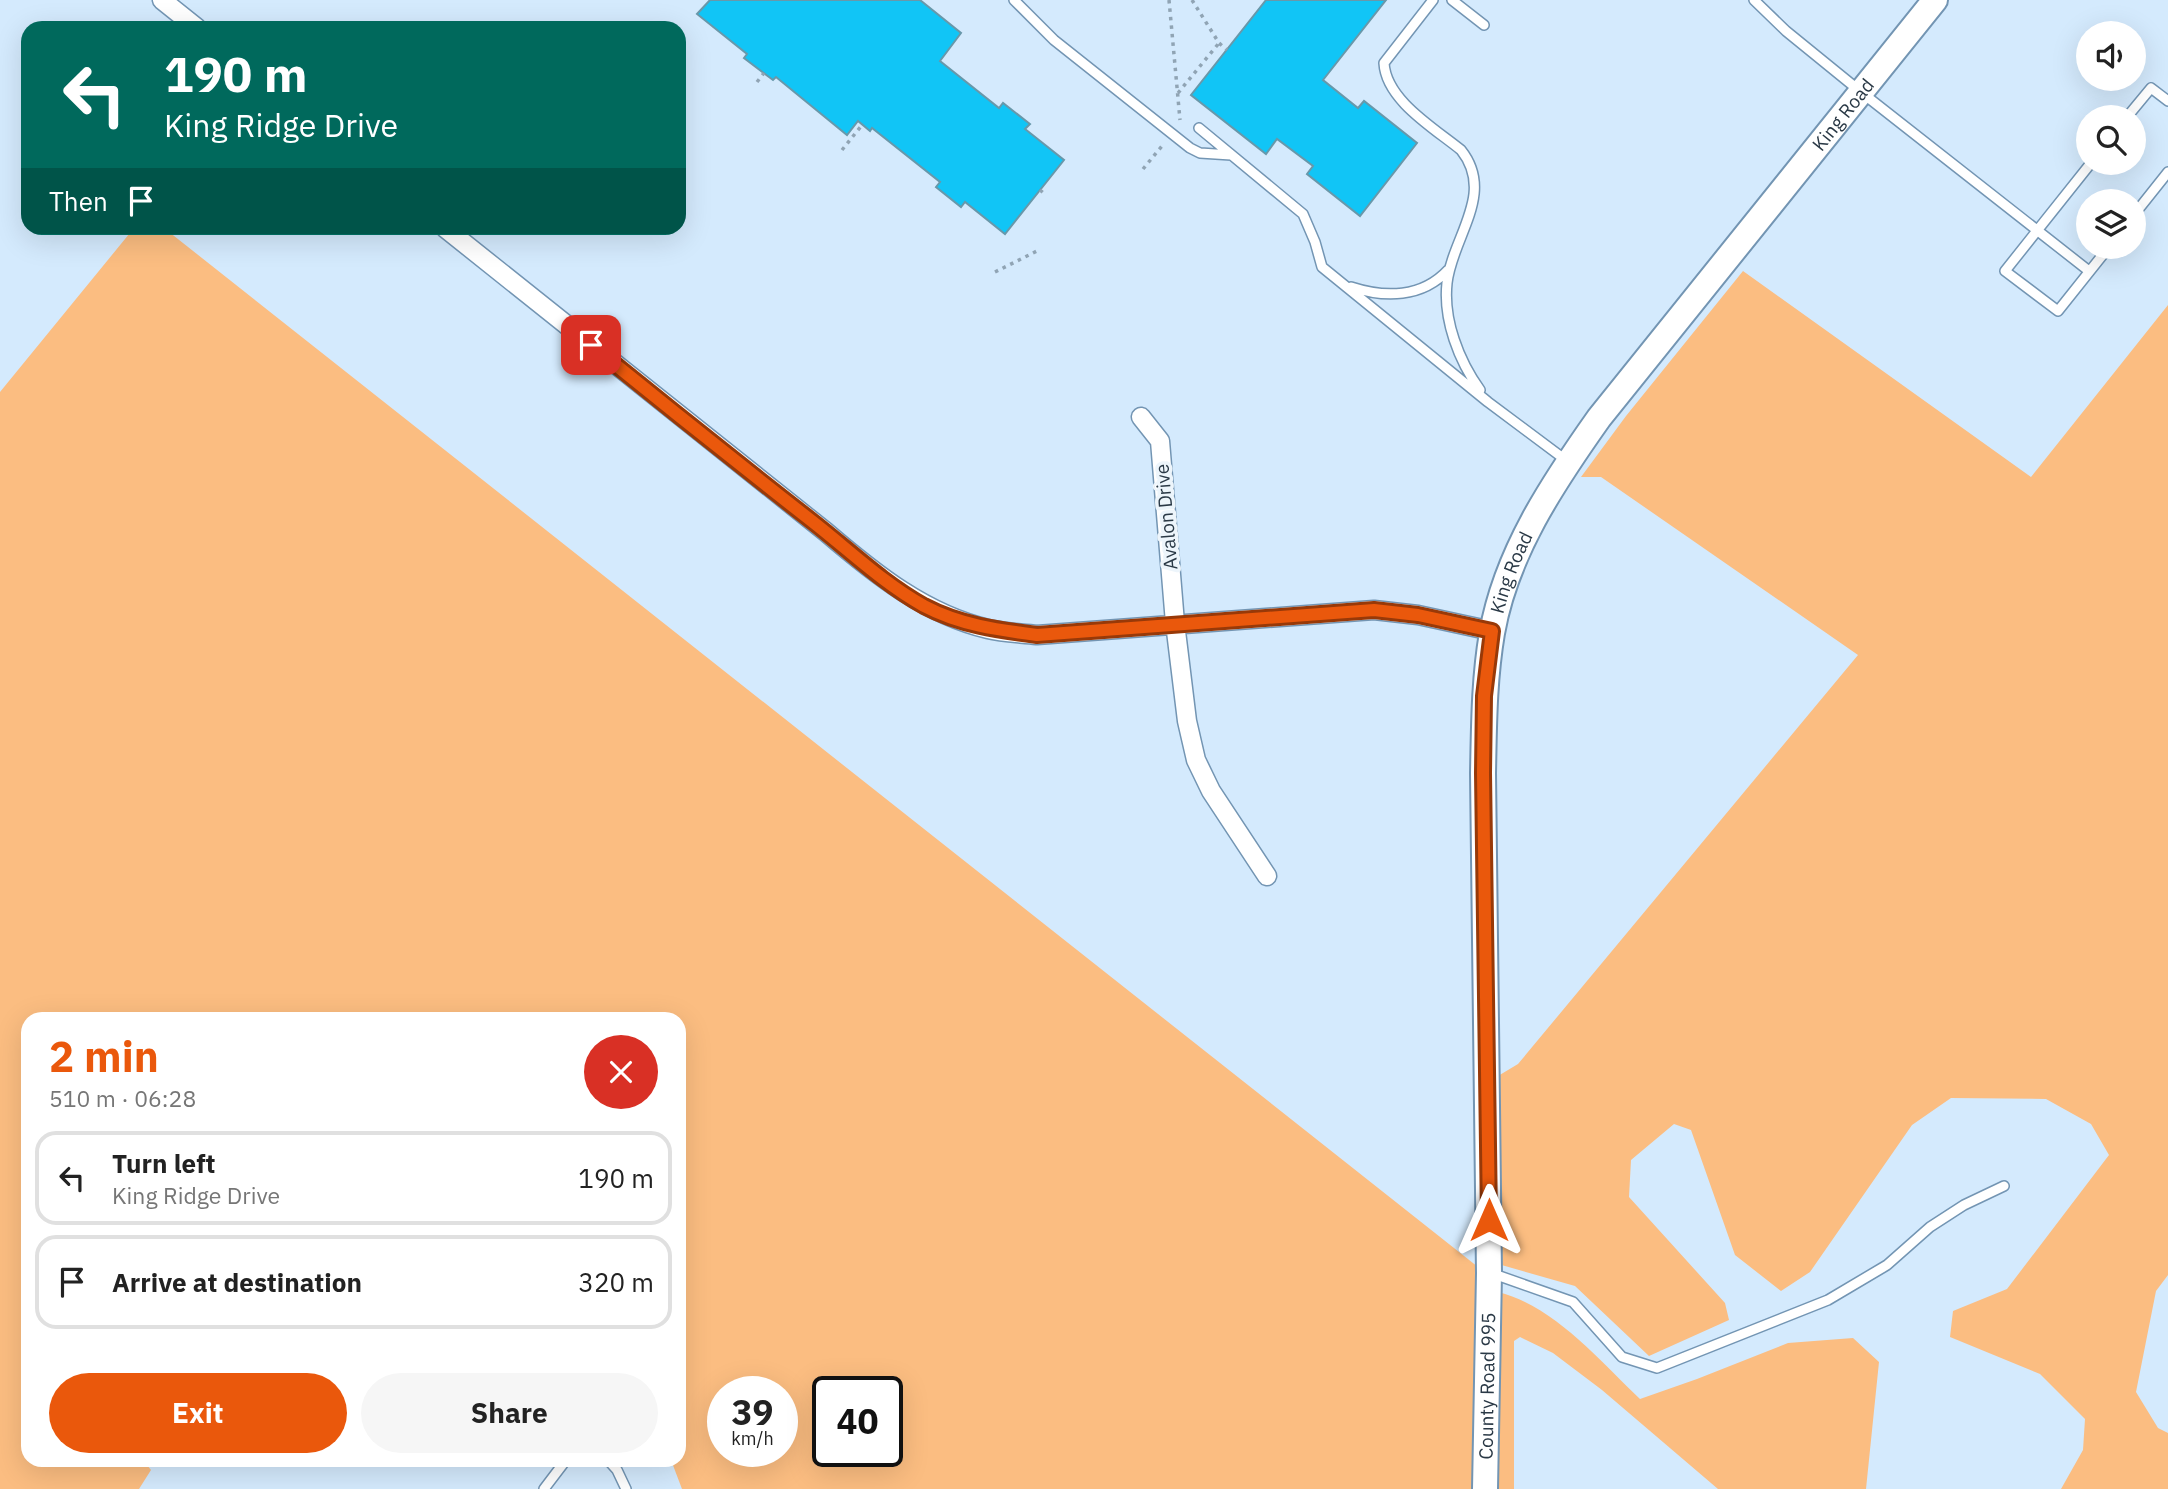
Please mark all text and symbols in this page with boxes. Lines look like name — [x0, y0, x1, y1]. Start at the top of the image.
map controls — [2076, 21, 2146, 259]
button: sound — [2076, 21, 2146, 91]
text: 190 m — [164, 42, 308, 105]
icon: left — [49, 49, 140, 140]
street label: King Road — [1807, 74, 1879, 156]
text: King Ridge Drive — [164, 104, 398, 146]
button: search — [2076, 105, 2146, 175]
icon: arrive — [122, 182, 160, 220]
text: Then — [49, 184, 108, 218]
button: layers — [2076, 189, 2146, 259]
pin — [561, 315, 621, 375]
icon: arrive — [572, 326, 610, 364]
street label: Avalon Drive — [1149, 463, 1183, 571]
street label: King Road — [1485, 527, 1537, 616]
text: 2 min — [49, 1029, 159, 1084]
button: close — [584, 1035, 658, 1109]
text: 510 m · 06:28 — [49, 1083, 196, 1113]
text: Turn left — [112, 1146, 215, 1180]
icon: left — [53, 1159, 91, 1197]
text: 190 m — [578, 1161, 654, 1195]
text: King Ridge Drive — [112, 1180, 280, 1210]
position arrow — [1452, 1183, 1526, 1257]
icon: arrive — [53, 1263, 91, 1301]
text: Arrive at destination — [112, 1265, 362, 1299]
text: 320 m — [578, 1265, 654, 1299]
street label: County Road 995 — [1474, 1312, 1500, 1460]
button: Exit — [49, 1373, 347, 1453]
button: Share — [361, 1373, 658, 1453]
speed limit sign: 40 — [812, 1376, 903, 1467]
text: 39 — [731, 1389, 774, 1435]
text: km/h — [731, 1427, 774, 1450]

